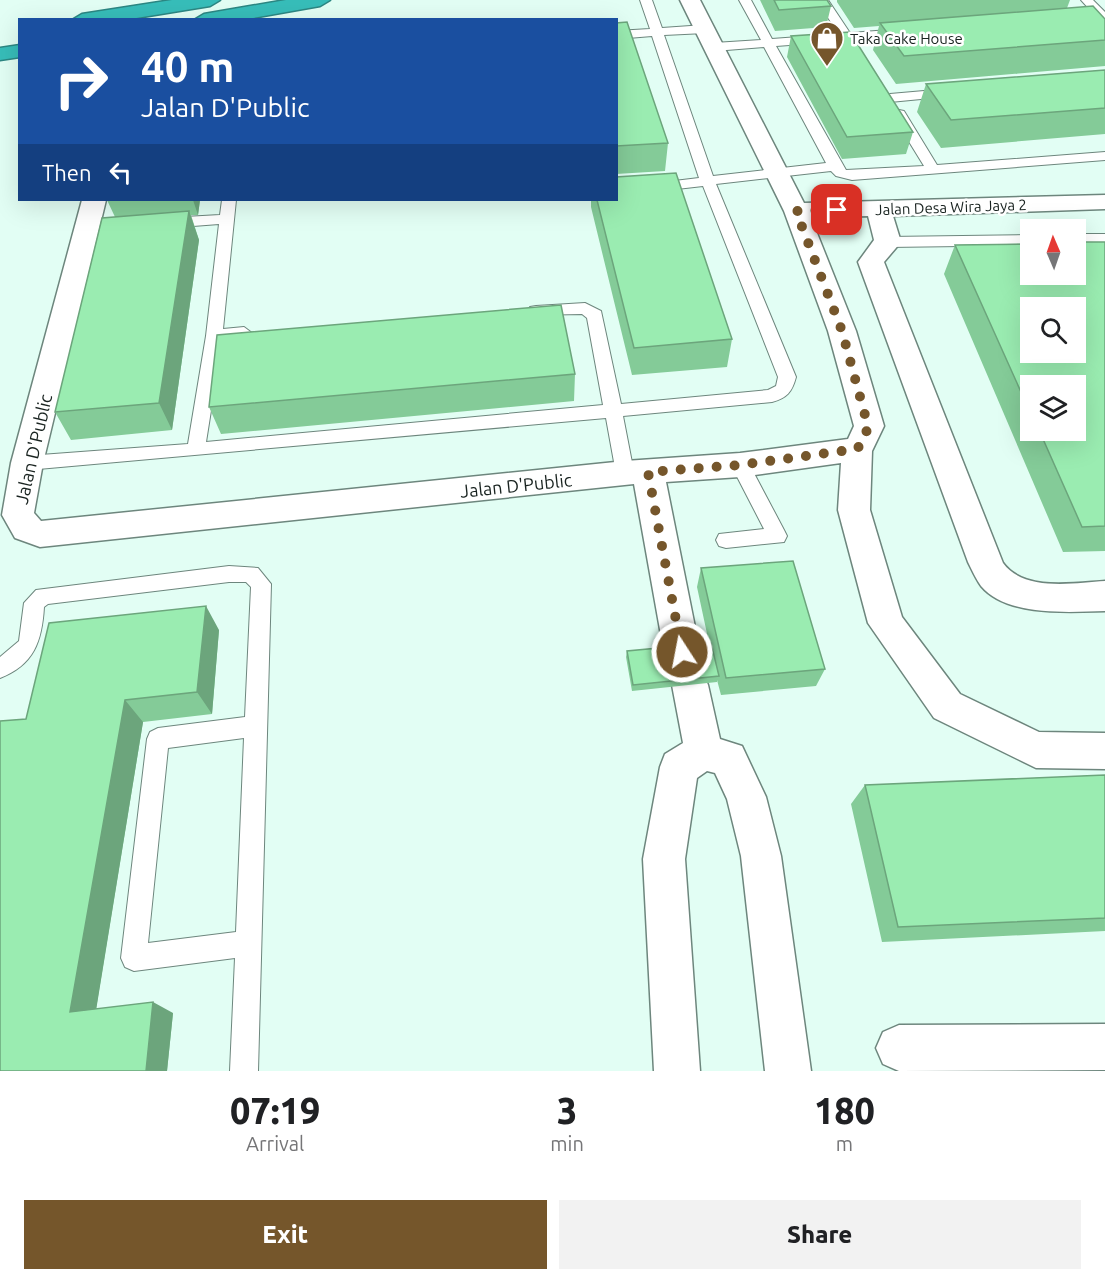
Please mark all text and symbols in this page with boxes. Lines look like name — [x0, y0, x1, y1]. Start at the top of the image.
shop icon: Taka Cake House — [809, 20, 845, 67]
place label: Taka Cake House — [850, 30, 963, 47]
icon: right — [42, 42, 120, 120]
text: 40 m — [141, 43, 235, 90]
text: Jalan D'Public — [141, 92, 310, 122]
icon: left — [104, 156, 137, 189]
text: Then — [42, 160, 92, 185]
pin — [811, 184, 862, 235]
icon: arrive — [820, 193, 853, 226]
street label: Jalan Desa Wira Jaya 2 — [875, 196, 1027, 218]
north arrow — [1020, 219, 1086, 285]
map controls — [1020, 219, 1086, 441]
button: search — [1020, 297, 1086, 363]
button: layers — [1020, 375, 1086, 441]
street label: Jalan D'Public — [11, 392, 55, 506]
street label: Jalan D'Public — [459, 469, 573, 501]
position arrow — [650, 620, 714, 684]
text: 07:19 — [230, 1090, 320, 1131]
text: 3 — [557, 1090, 577, 1131]
text: 180 — [814, 1090, 875, 1131]
text: Arrival — [246, 1132, 304, 1155]
text: min — [550, 1132, 584, 1155]
text: m — [836, 1132, 853, 1155]
button: Exit — [24, 1200, 547, 1269]
button: Share — [559, 1200, 1081, 1269]

